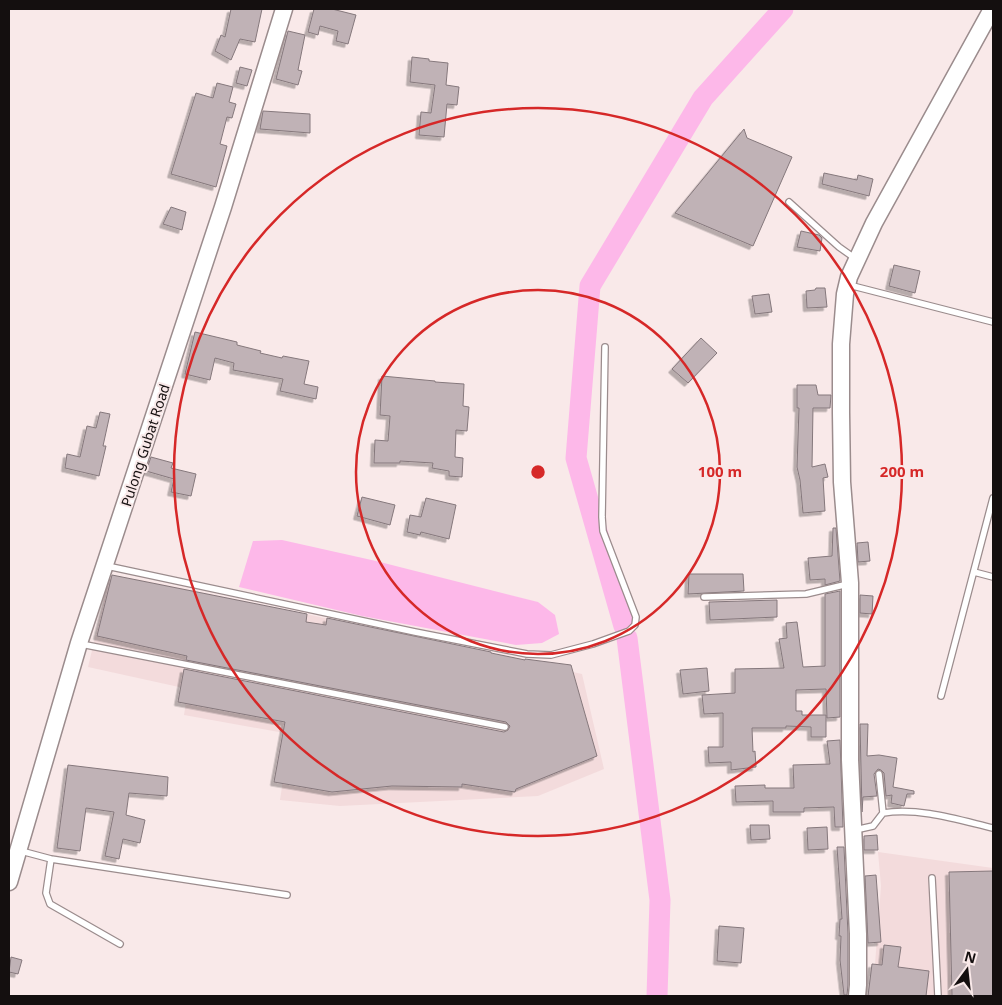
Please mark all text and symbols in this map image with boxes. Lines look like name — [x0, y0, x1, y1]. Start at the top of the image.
street label: Pulong Gubat Road — [116, 381, 174, 509]
text: 100 m — [698, 461, 742, 481]
text: 200 m — [880, 461, 924, 481]
centre of rings — [529, 463, 547, 481]
north arrow — [942, 945, 992, 995]
text: N — [963, 946, 978, 968]

